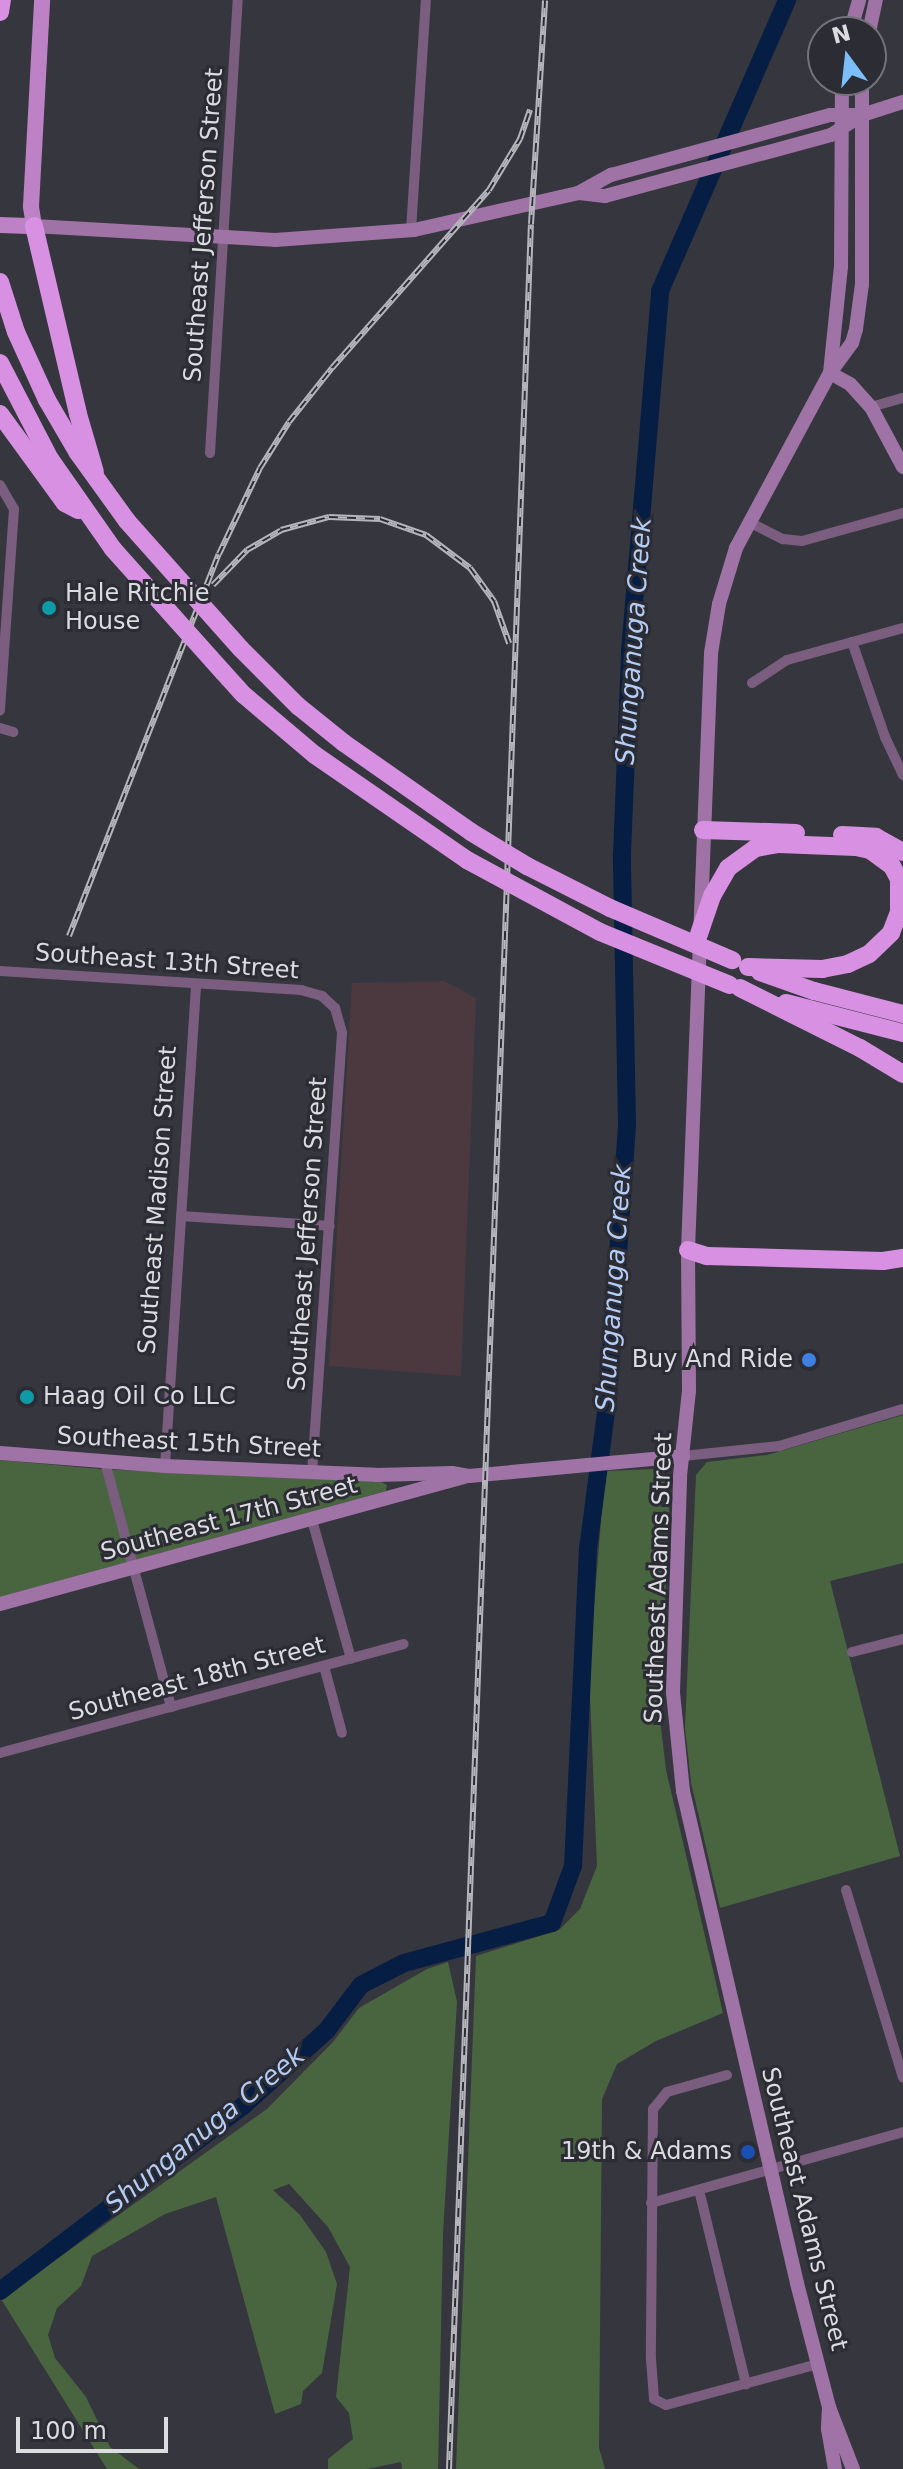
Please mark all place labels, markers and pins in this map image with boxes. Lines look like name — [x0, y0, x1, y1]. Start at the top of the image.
place label: Hale Ritchie House — [65, 580, 209, 636]
marker: Hale Ritchie House — [40, 599, 58, 617]
place label: Buy And Ride — [632, 1346, 793, 1374]
marker: Buy And Ride — [800, 1351, 818, 1369]
place label: Haag Oil Co LLC — [43, 1383, 236, 1411]
marker: Haag Oil Co LLC — [18, 1388, 36, 1406]
place label: 19th & Adams — [561, 2138, 732, 2166]
marker: 19th & Adams — [739, 2143, 757, 2161]

